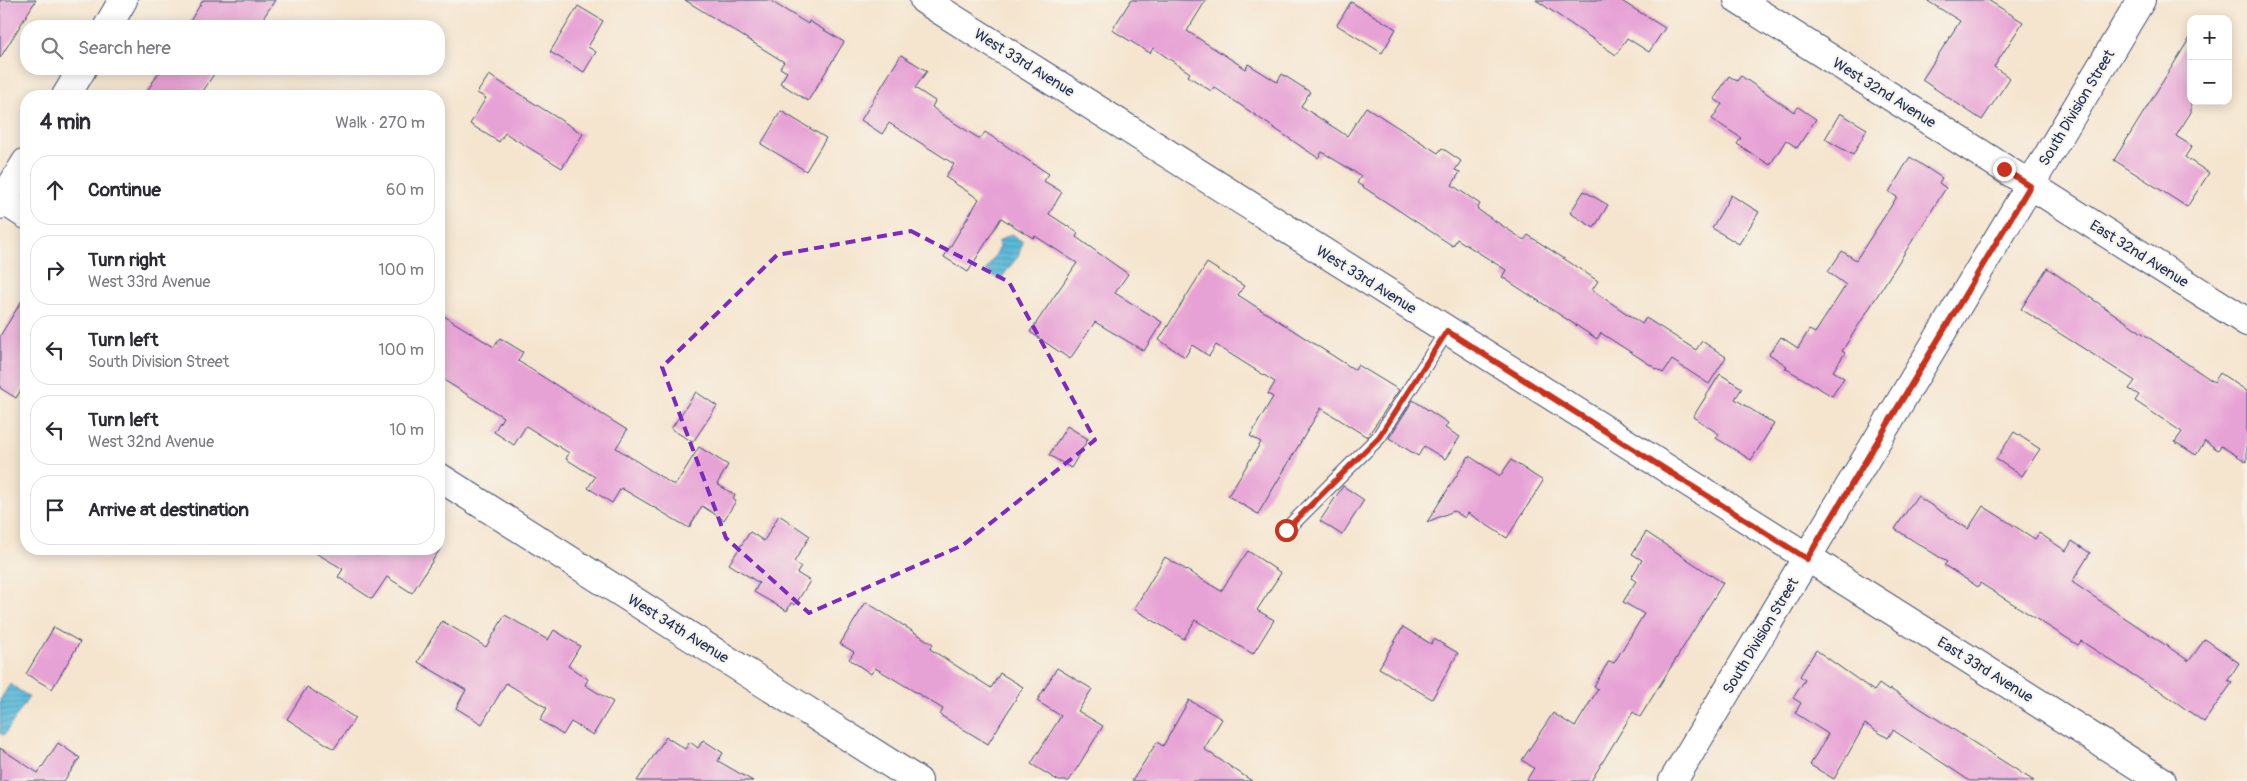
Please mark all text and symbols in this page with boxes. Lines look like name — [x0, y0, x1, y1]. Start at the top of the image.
map controls — [2187, 15, 2232, 105]
button: + — [2187, 15, 2232, 60]
search box — [20, 20, 445, 75]
street label: West 33rd Avenue — [970, 25, 1078, 102]
icon: search — [38, 34, 66, 62]
text: Search here — [78, 36, 171, 60]
street label: South Division Street — [2035, 46, 2120, 170]
street label: West 32nd Avenue — [1829, 54, 1940, 133]
button: − — [2187, 60, 2232, 105]
text: 4 min — [40, 109, 91, 136]
text: Walk · 270 m — [335, 113, 425, 133]
route end — [1993, 158, 2016, 181]
icon: ahead — [41, 176, 69, 204]
text: Continue — [88, 178, 161, 202]
text: 60 m — [386, 180, 424, 200]
street label: East 32nd Avenue — [2086, 216, 2192, 292]
street label: West 33rd Avenue — [1312, 242, 1420, 319]
text: Turn right — [88, 248, 166, 272]
icon: right — [41, 256, 69, 284]
text: 100 m — [378, 260, 424, 280]
text: West 33rd Avenue — [88, 272, 210, 292]
text: Turn left — [88, 328, 158, 352]
icon: left — [41, 336, 69, 364]
text: 100 m — [378, 340, 424, 360]
text: South Division Street — [88, 352, 229, 372]
text: Turn left — [88, 408, 158, 432]
icon: left — [41, 416, 69, 444]
text: 10 m — [389, 420, 424, 440]
text: West 32nd Avenue — [88, 432, 214, 452]
icon: arrive — [41, 496, 69, 524]
text: Arrive at destination — [88, 498, 249, 522]
route start — [1275, 519, 1298, 542]
street label: South Division Street — [1719, 574, 1804, 698]
street label: West 34th Avenue — [624, 590, 733, 668]
street label: East 33rd Avenue — [1934, 633, 2037, 707]

